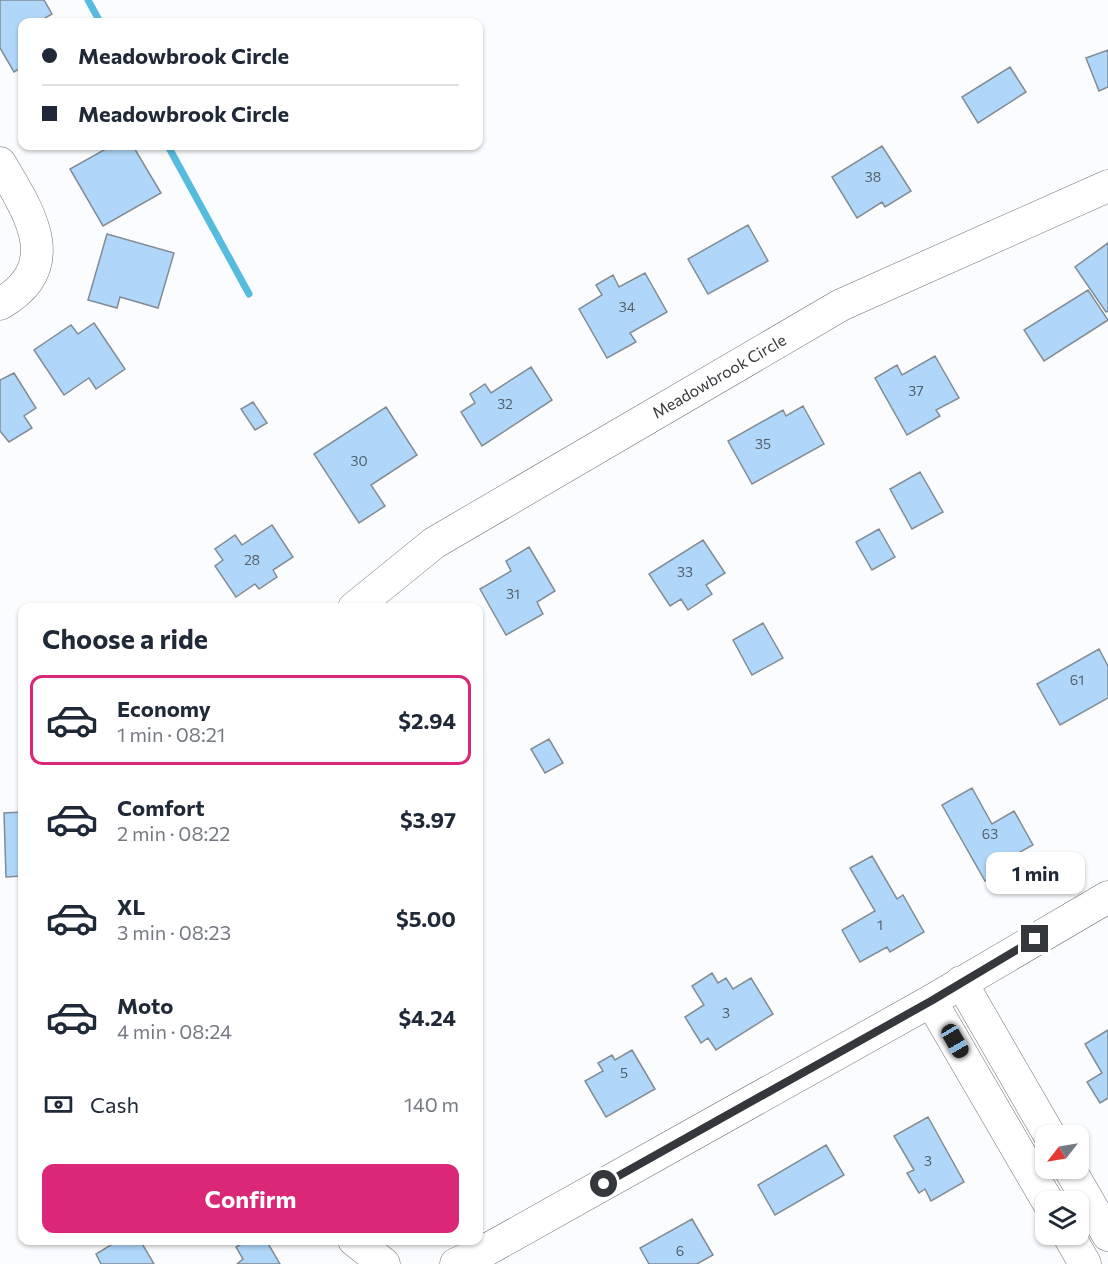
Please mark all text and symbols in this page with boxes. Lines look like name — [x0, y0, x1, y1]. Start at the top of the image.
text: Meadowbrook Circle — [78, 42, 289, 69]
text: Meadowbrook Circle — [78, 100, 289, 127]
house number: 38 — [865, 168, 881, 185]
house number: 34 — [619, 298, 636, 315]
street label: Meadowbrook Circle — [648, 329, 789, 422]
house number: 37 — [908, 382, 924, 399]
house number: 32 — [497, 395, 513, 412]
house number: 35 — [755, 435, 771, 452]
house number: 30 — [350, 452, 368, 469]
house number: 28 — [244, 551, 260, 568]
house number: 33 — [677, 563, 693, 580]
house number: 31 — [506, 585, 520, 602]
text: Choose a ride — [42, 622, 208, 655]
house number: 61 — [1070, 671, 1084, 688]
icon: car — [45, 693, 99, 747]
text: Economy — [117, 695, 211, 722]
text: $2.94 — [398, 707, 456, 734]
text: 1 min · 08:21 — [117, 722, 225, 746]
icon: car — [45, 792, 99, 846]
text: Comfort — [117, 794, 205, 821]
text: $3.97 — [400, 806, 456, 833]
text: 2 min · 08:22 — [117, 821, 230, 845]
house number: 63 — [982, 825, 998, 842]
callout: 1 min — [986, 852, 1084, 894]
text: 1 min — [1012, 861, 1059, 885]
icon: car — [45, 891, 99, 945]
text: XL — [117, 893, 145, 920]
text: $5.00 — [396, 905, 456, 932]
house number: 1 — [877, 916, 883, 933]
text: 3 min · 08:23 — [117, 920, 231, 944]
route end — [1021, 925, 1048, 952]
icon: car — [45, 990, 99, 1044]
text: Moto — [117, 992, 173, 1019]
text: $4.24 — [398, 1004, 456, 1031]
house number: 3 — [722, 1004, 730, 1021]
text: 4 min · 08:24 — [117, 1019, 232, 1043]
car — [938, 1021, 972, 1061]
house number: 5 — [620, 1064, 628, 1081]
icon: cash — [42, 1088, 75, 1121]
text: Cash — [90, 1091, 139, 1118]
text: 140 m — [404, 1092, 459, 1116]
north arrow — [1035, 1125, 1089, 1179]
map controls — [1035, 1125, 1089, 1245]
house number: 3 — [924, 1152, 932, 1169]
button: Confirm — [42, 1164, 459, 1233]
route start — [590, 1170, 617, 1197]
button: layers — [1035, 1191, 1089, 1245]
house number: 6 — [676, 1242, 684, 1259]

